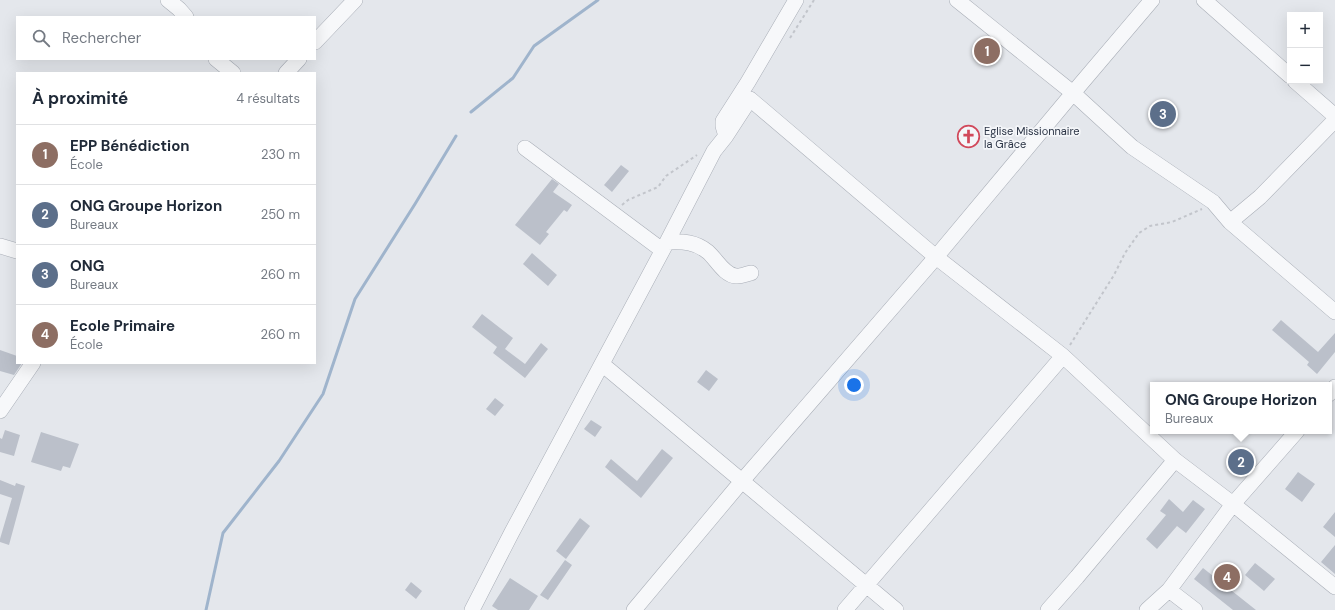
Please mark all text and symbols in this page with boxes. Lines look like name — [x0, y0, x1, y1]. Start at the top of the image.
map controls — [1287, 12, 1323, 84]
button: + — [1287, 12, 1323, 48]
search box — [16, 16, 316, 60]
icon: search — [30, 27, 52, 49]
text: Rechercher — [62, 28, 141, 48]
pin: 1 — [974, 36, 1000, 66]
button: − — [1287, 48, 1323, 84]
text: À proximité — [32, 87, 128, 109]
text: 4 résultats — [236, 90, 300, 107]
pin: 3 — [1150, 99, 1176, 129]
church icon: Eglise Missionnaire la Grâce — [956, 124, 982, 150]
place label: Eglise Missionnaire la Grâce — [984, 124, 1080, 151]
text: EPP Bénédiction — [70, 136, 190, 156]
text: 1 — [43, 146, 47, 163]
text: 230 m — [261, 146, 300, 163]
text: École — [70, 156, 103, 173]
text: ONG Groupe Horizon — [70, 196, 222, 216]
text: 2 — [41, 206, 49, 223]
text: 250 m — [261, 206, 300, 223]
text: Bureaux — [70, 216, 118, 233]
text: ONG — [70, 256, 104, 276]
text: 3 — [41, 266, 49, 283]
text: 260 m — [260, 266, 300, 283]
text: Bureaux — [70, 276, 118, 293]
text: Ecole Primaire — [70, 316, 175, 336]
text: 4 — [41, 326, 49, 343]
text: 260 m — [260, 326, 300, 343]
text: École — [70, 336, 103, 353]
your location — [844, 375, 864, 395]
popup — [1150, 382, 1332, 434]
text: ONG Groupe Horizon — [1165, 390, 1317, 410]
text: Bureaux — [1165, 410, 1213, 427]
pin: 2 — [1228, 447, 1254, 477]
pin: 4 — [1214, 562, 1240, 592]

